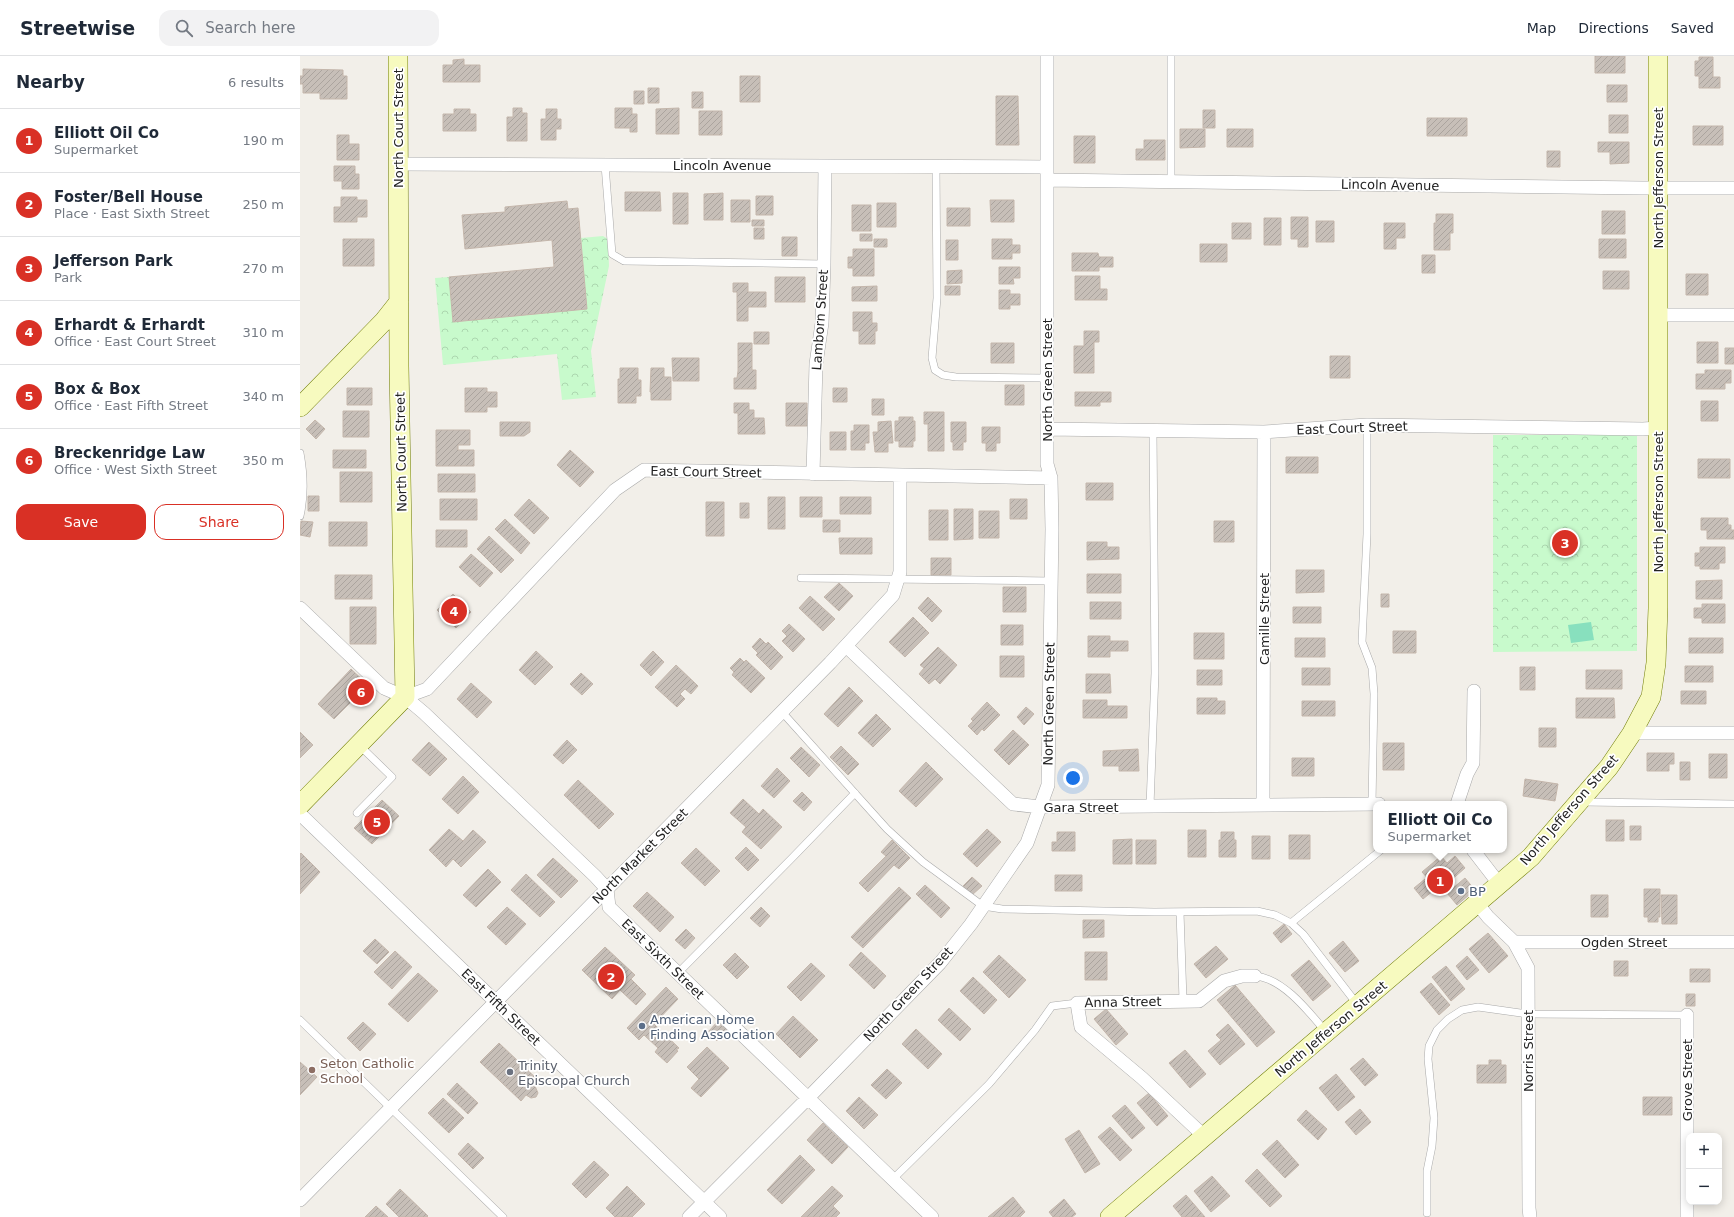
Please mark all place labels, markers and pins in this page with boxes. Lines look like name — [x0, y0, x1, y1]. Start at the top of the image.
pin: 3 — [1552, 528, 1578, 558]
pin: 4 — [441, 596, 467, 626]
pin: 6 — [348, 677, 374, 707]
pin: 5 — [364, 807, 390, 837]
pin: 1 — [1427, 866, 1453, 896]
place label: BP — [1469, 884, 1486, 899]
marker: BP — [1456, 886, 1466, 896]
pin: 2 — [598, 962, 624, 992]
place label: American Home Finding Association — [650, 1012, 775, 1042]
marker: American Home Finding Association — [637, 1021, 647, 1031]
place label: Seton Catholic School — [320, 1056, 414, 1086]
place label: Trinity Episcopal Church — [517, 1058, 630, 1088]
marker: Seton Catholic School — [307, 1065, 317, 1075]
marker: Trinity Episcopal Church — [505, 1067, 515, 1077]

